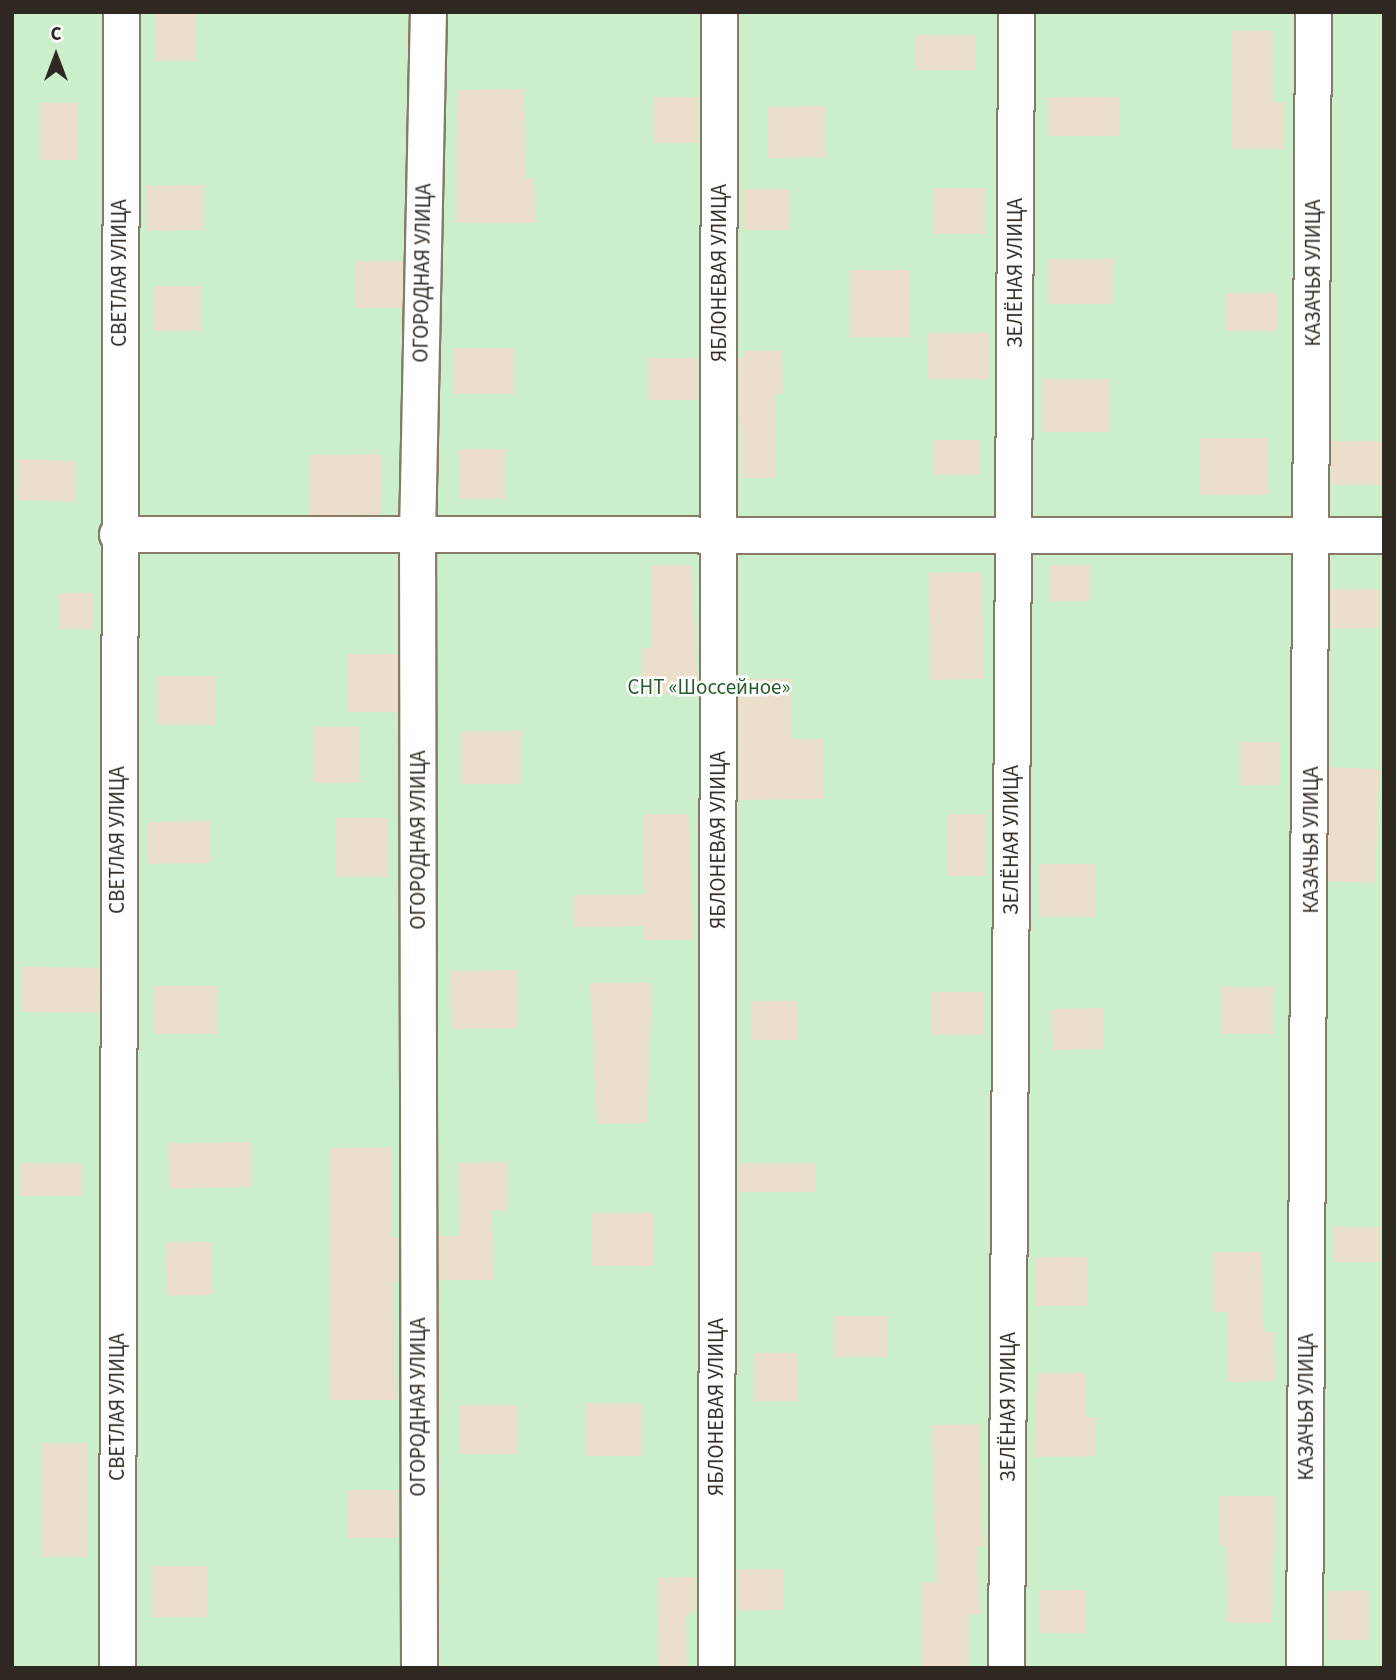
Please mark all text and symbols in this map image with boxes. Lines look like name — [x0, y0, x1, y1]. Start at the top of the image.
north arrow — [21, 21, 91, 91]
text: С — [50, 21, 62, 48]
street label: ОГОРОДНАЯ УЛИЦА — [408, 183, 436, 363]
street label: ЯБЛОНЕВАЯ УЛИЦА — [706, 184, 732, 362]
street label: ЗЕЛЁНАЯ УЛИЦА — [1002, 198, 1028, 348]
street label: СВЕТЛАЯ УЛИЦА — [106, 199, 132, 347]
street label: КАЗАЧЬЯ УЛИЦА — [1300, 199, 1326, 347]
park label: СНТ «Шоссейное» — [627, 674, 791, 700]
street label: ОГОРОДНАЯ УЛИЦА — [405, 750, 431, 930]
street label: ЯБЛОНЕВАЯ УЛИЦА — [705, 751, 731, 929]
street label: ЗЕЛЁНАЯ УЛИЦА — [998, 765, 1024, 915]
street label: СВЕТЛАЯ УЛИЦА — [104, 766, 130, 914]
street label: КАЗАЧЬЯ УЛИЦА — [1298, 766, 1324, 914]
street label: ОГОРОДНАЯ УЛИЦА — [405, 1317, 431, 1497]
street label: ЯБЛОНЕВАЯ УЛИЦА — [703, 1318, 729, 1496]
street label: ЗЕЛЁНАЯ УЛИЦА — [995, 1332, 1021, 1482]
street label: СВЕТЛАЯ УЛИЦА — [104, 1333, 130, 1481]
street label: КАЗАЧЬЯ УЛИЦА — [1293, 1333, 1319, 1481]

